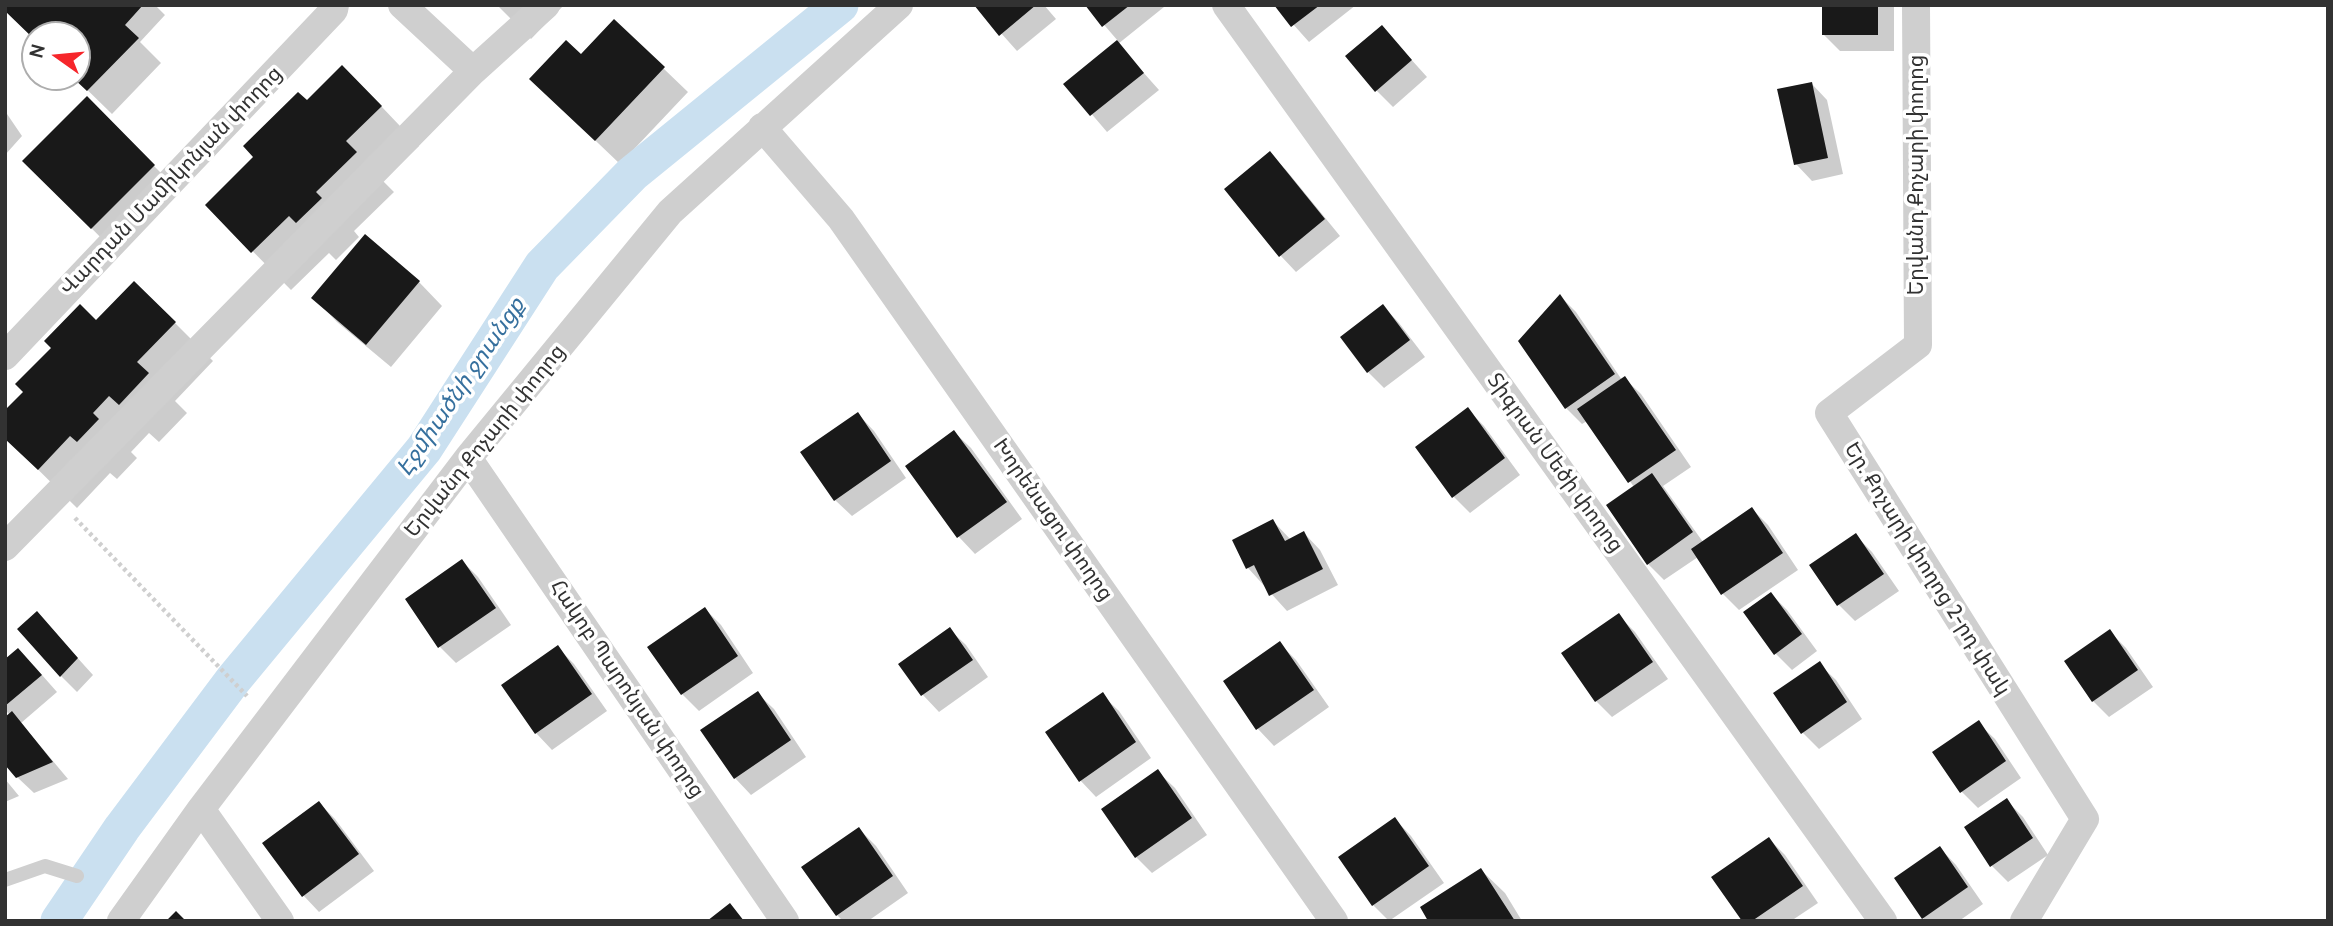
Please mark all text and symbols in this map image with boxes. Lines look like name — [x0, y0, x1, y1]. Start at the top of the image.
north arrow — [21, 21, 91, 91]
text: N — [24, 41, 50, 60]
street label: Երվանդ Քոչարի փողոց — [1904, 55, 1930, 295]
street label: Վարդան Մամիկոնյան փողոց — [55, 61, 287, 301]
water label: Էջմիածնի ջրանցք — [391, 293, 531, 481]
street label: Երվանդ Քոչարի փողոց — [399, 339, 571, 543]
street label: Տիգրան Մեծի փողոց — [1481, 368, 1629, 558]
street label: Խորենացու փողոց — [988, 434, 1118, 606]
street label: Եր. Քոչարի փողոց 2-րդ փակ — [1838, 438, 2016, 700]
street label: Հակոբ Պարոնյան փողոց — [545, 575, 709, 803]

